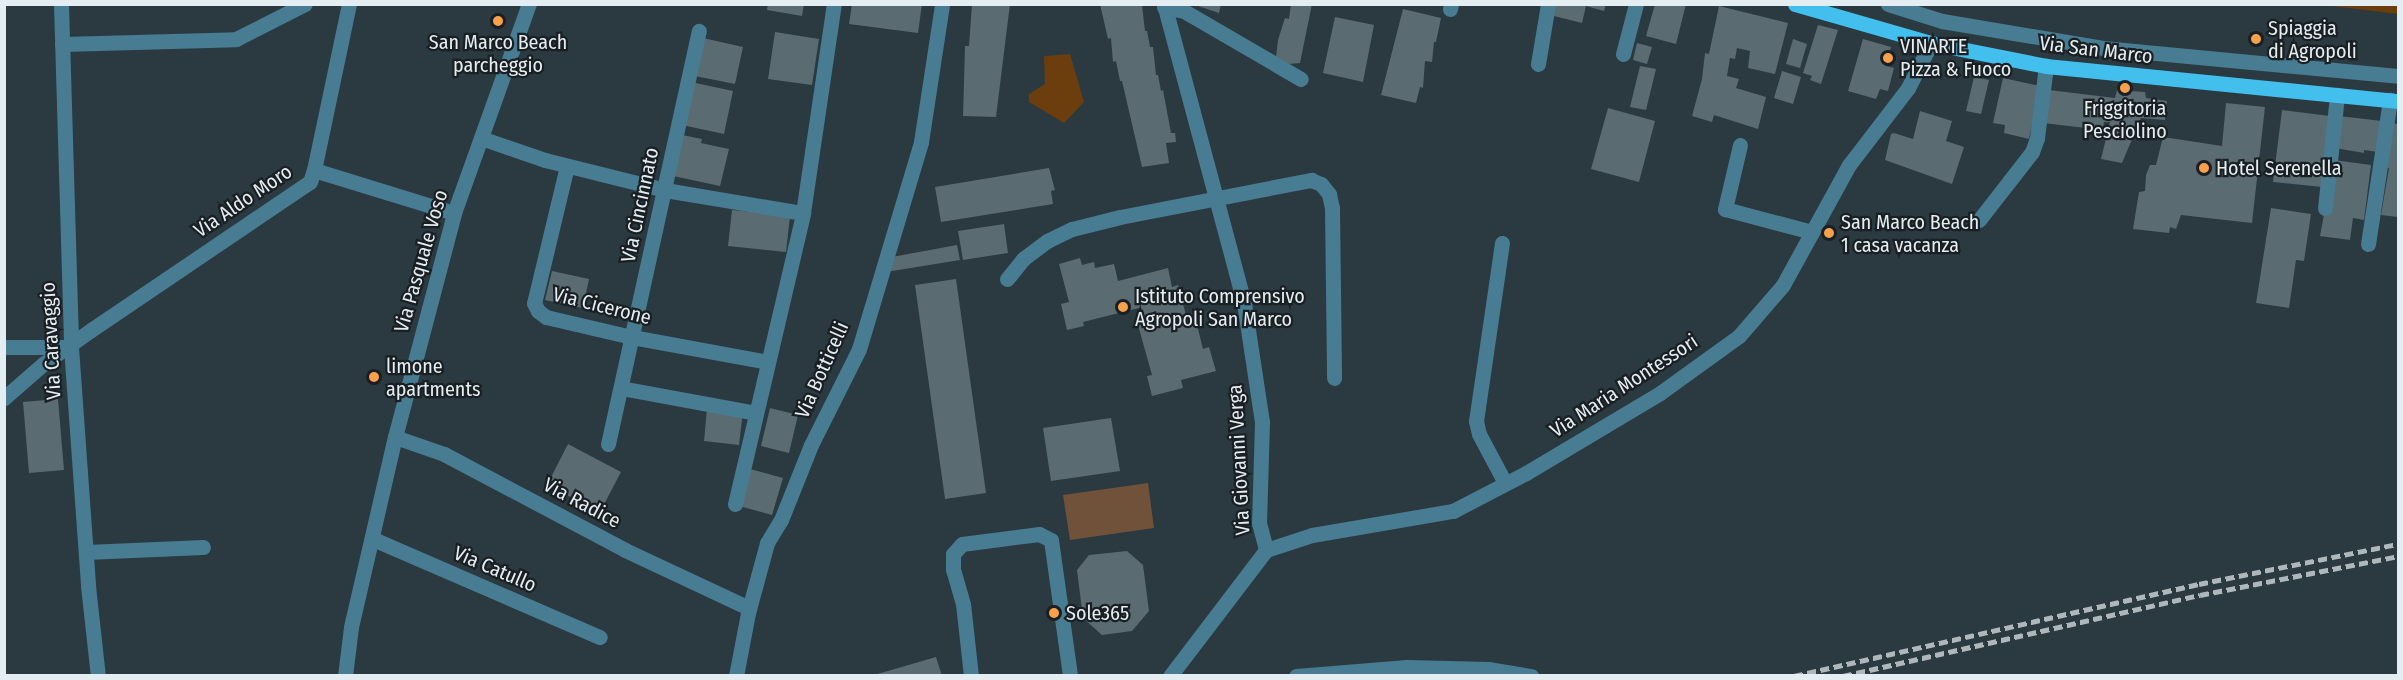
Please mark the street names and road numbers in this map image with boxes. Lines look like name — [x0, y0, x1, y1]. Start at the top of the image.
street label: Via San Marco — [2038, 31, 2154, 69]
street label: Via Cincinnato — [616, 145, 664, 265]
street label: Via Aldo Moro — [189, 159, 297, 243]
street label: Via Pasquale Voso — [389, 187, 453, 335]
street label: Via Caravaggio — [36, 281, 66, 401]
street label: Via Cicerone — [550, 282, 654, 330]
street label: Via Botticelli — [790, 318, 854, 422]
street label: Via Maria Montessori — [1546, 329, 1702, 443]
street label: Via Giovanni Verga — [1223, 384, 1255, 536]
street label: Via Radice — [539, 473, 625, 533]
street label: Via Catullo — [450, 541, 540, 597]

